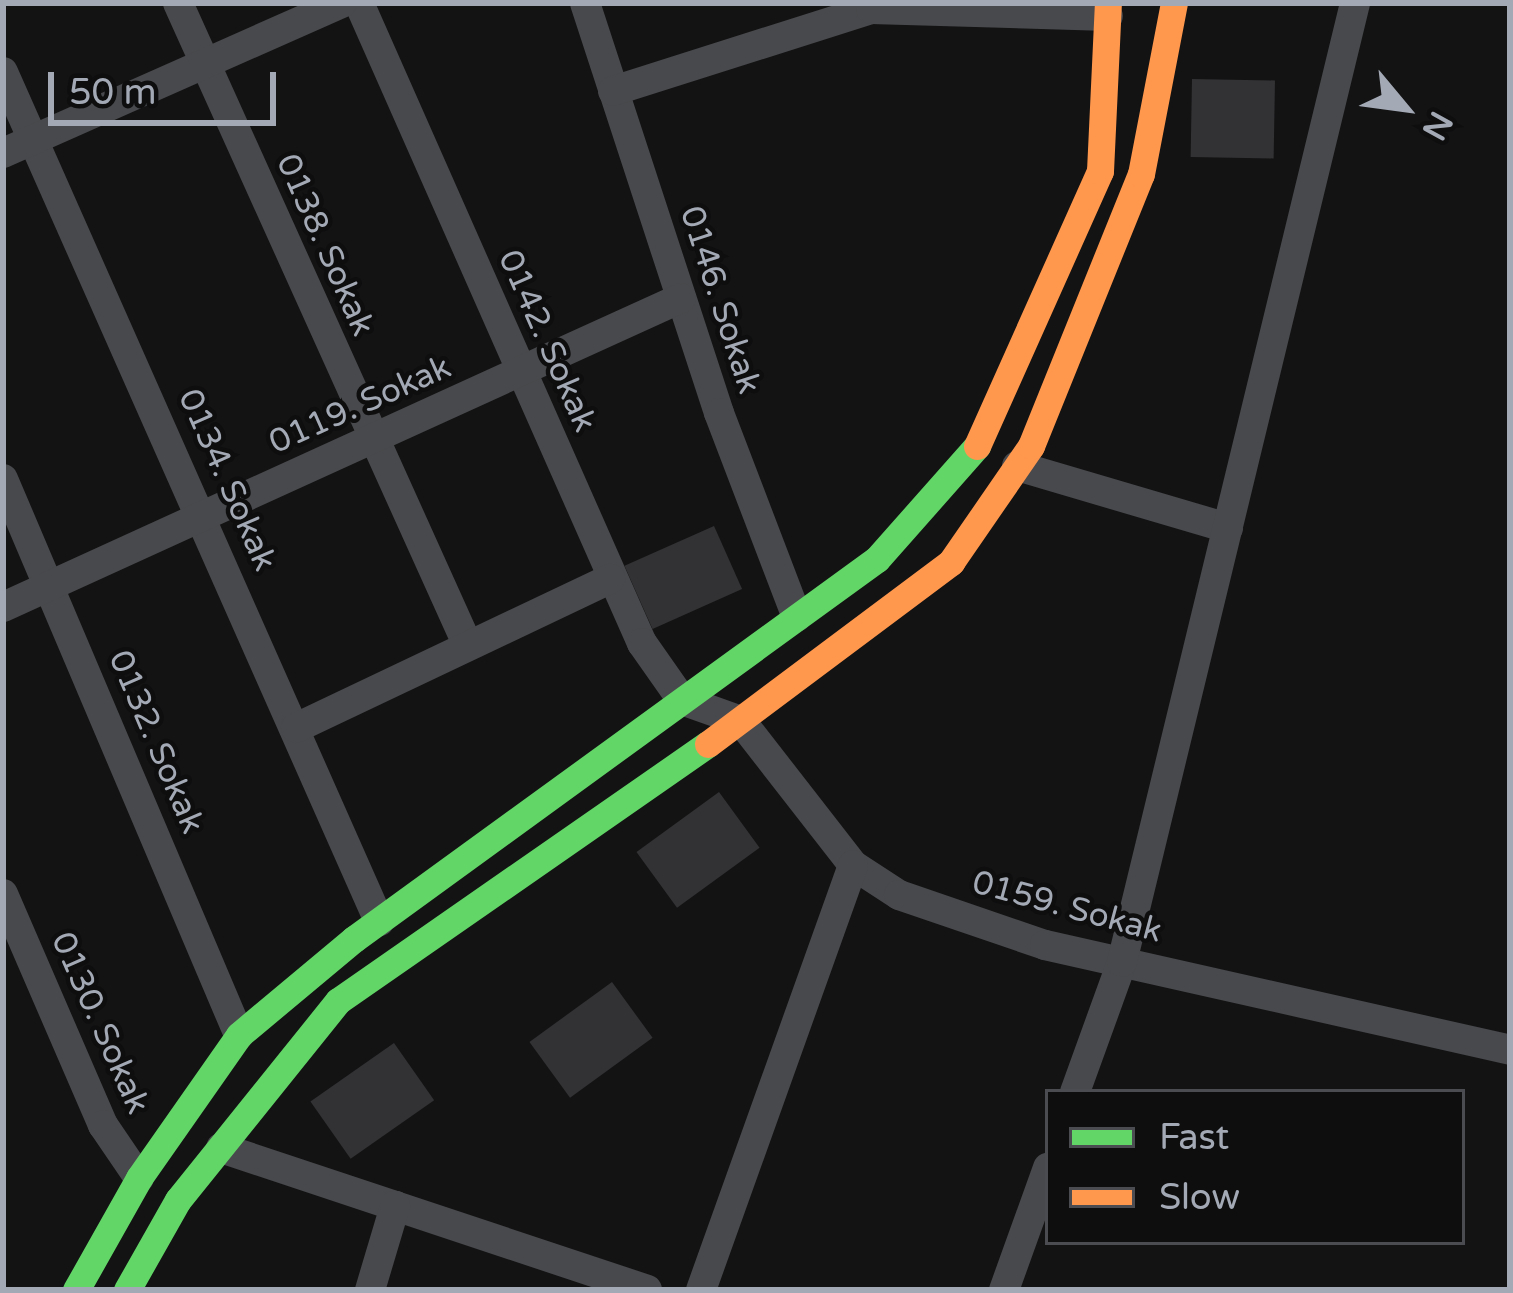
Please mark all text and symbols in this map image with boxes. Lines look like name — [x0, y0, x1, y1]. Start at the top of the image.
scale bar — [54, 48, 282, 122]
north arrow — [1345, 48, 1465, 168]
text: 50 m — [69, 71, 157, 114]
text: N — [1413, 105, 1460, 147]
street label: 0138. Sokak — [267, 148, 383, 342]
street label: 0146. Sokak — [671, 201, 769, 399]
street label: 0142. Sokak — [489, 244, 605, 438]
street label: 0119. Sokak — [263, 347, 457, 463]
street label: 0134. Sokak — [169, 383, 285, 577]
street label: 0132. Sokak — [100, 645, 212, 839]
street label: 0159. Sokak — [968, 863, 1166, 951]
street label: 0130. Sokak — [42, 926, 158, 1120]
legend — [1045, 1089, 1465, 1245]
text: Fast — [1159, 1116, 1229, 1159]
text: Slow — [1159, 1176, 1240, 1219]

